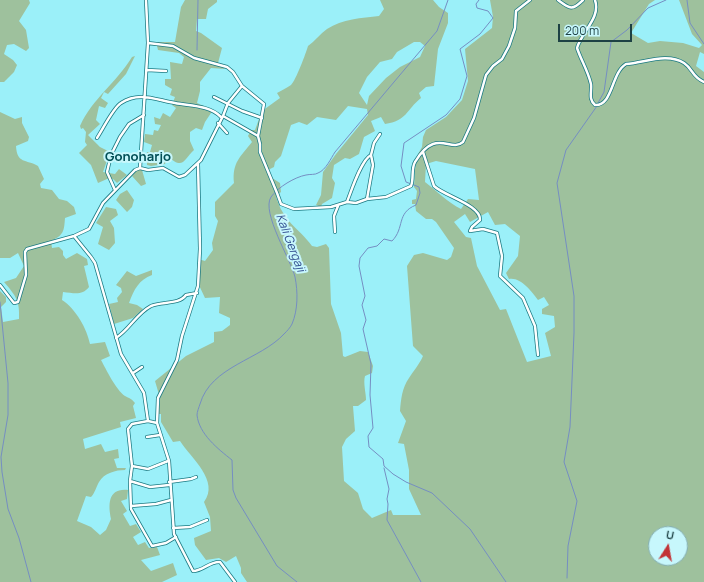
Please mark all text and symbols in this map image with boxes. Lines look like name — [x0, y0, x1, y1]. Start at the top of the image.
scale bar — [560, 16, 634, 42]
text: 200 m — [565, 22, 599, 39]
district label: Gonoharjo — [105, 149, 171, 165]
water label: Kali Gergaji — [272, 212, 308, 274]
north arrow — [648, 526, 688, 566]
text: U — [665, 527, 676, 543]

